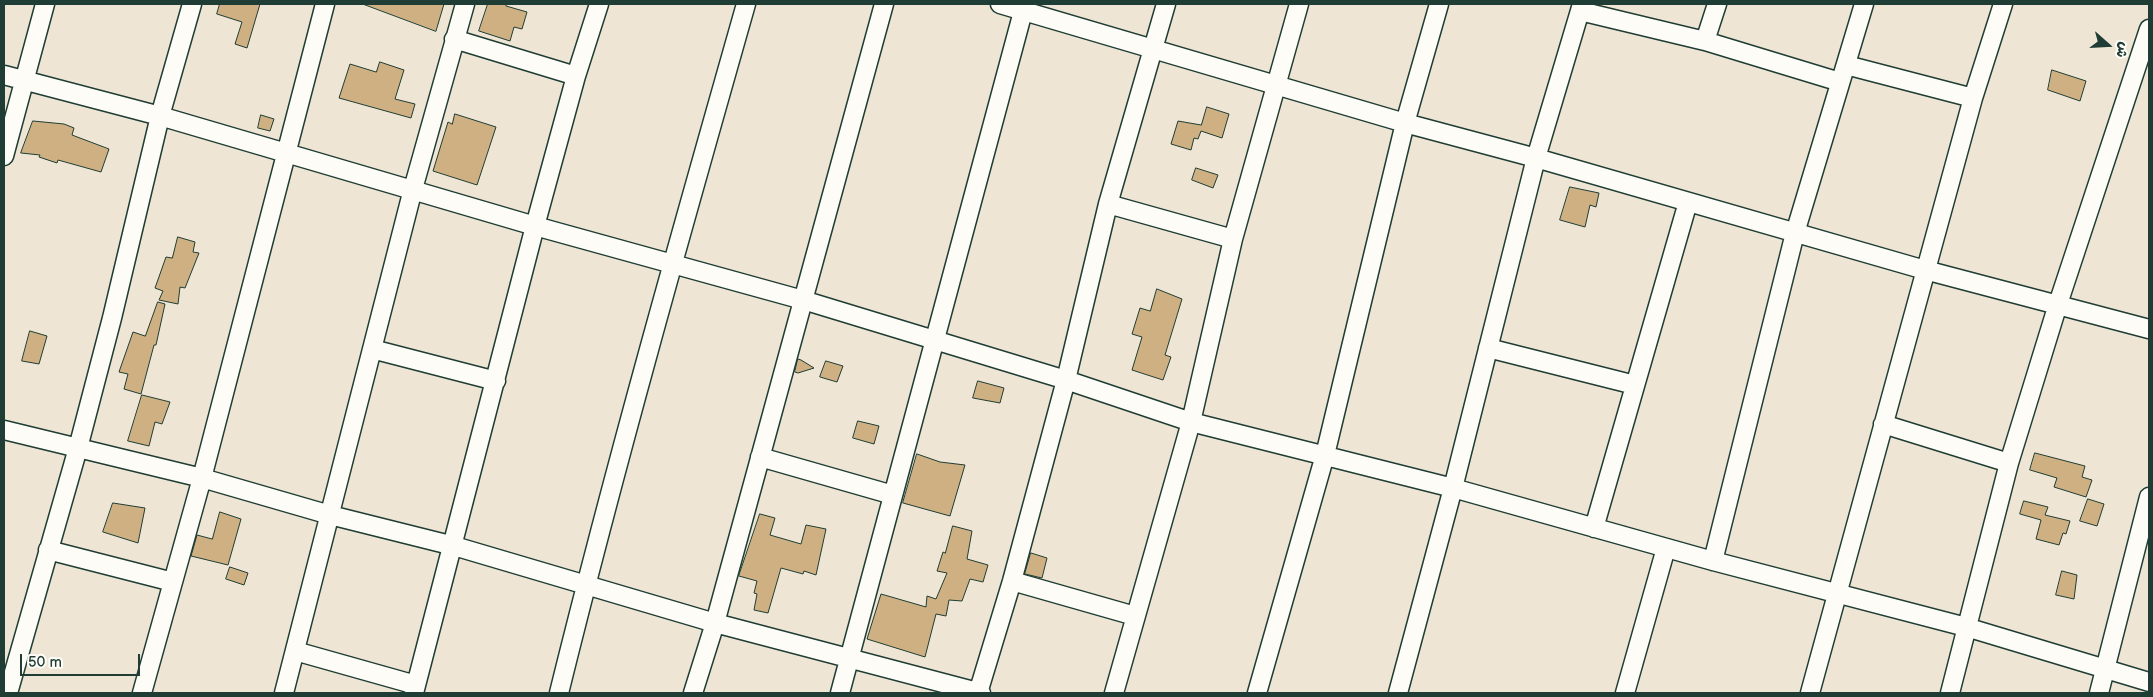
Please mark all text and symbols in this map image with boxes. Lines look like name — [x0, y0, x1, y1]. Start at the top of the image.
north arrow — [2083, 20, 2133, 70]
text: ش — [2112, 40, 2133, 60]
scale bar — [22, 644, 142, 676]
text: 50 m — [28, 653, 62, 672]

